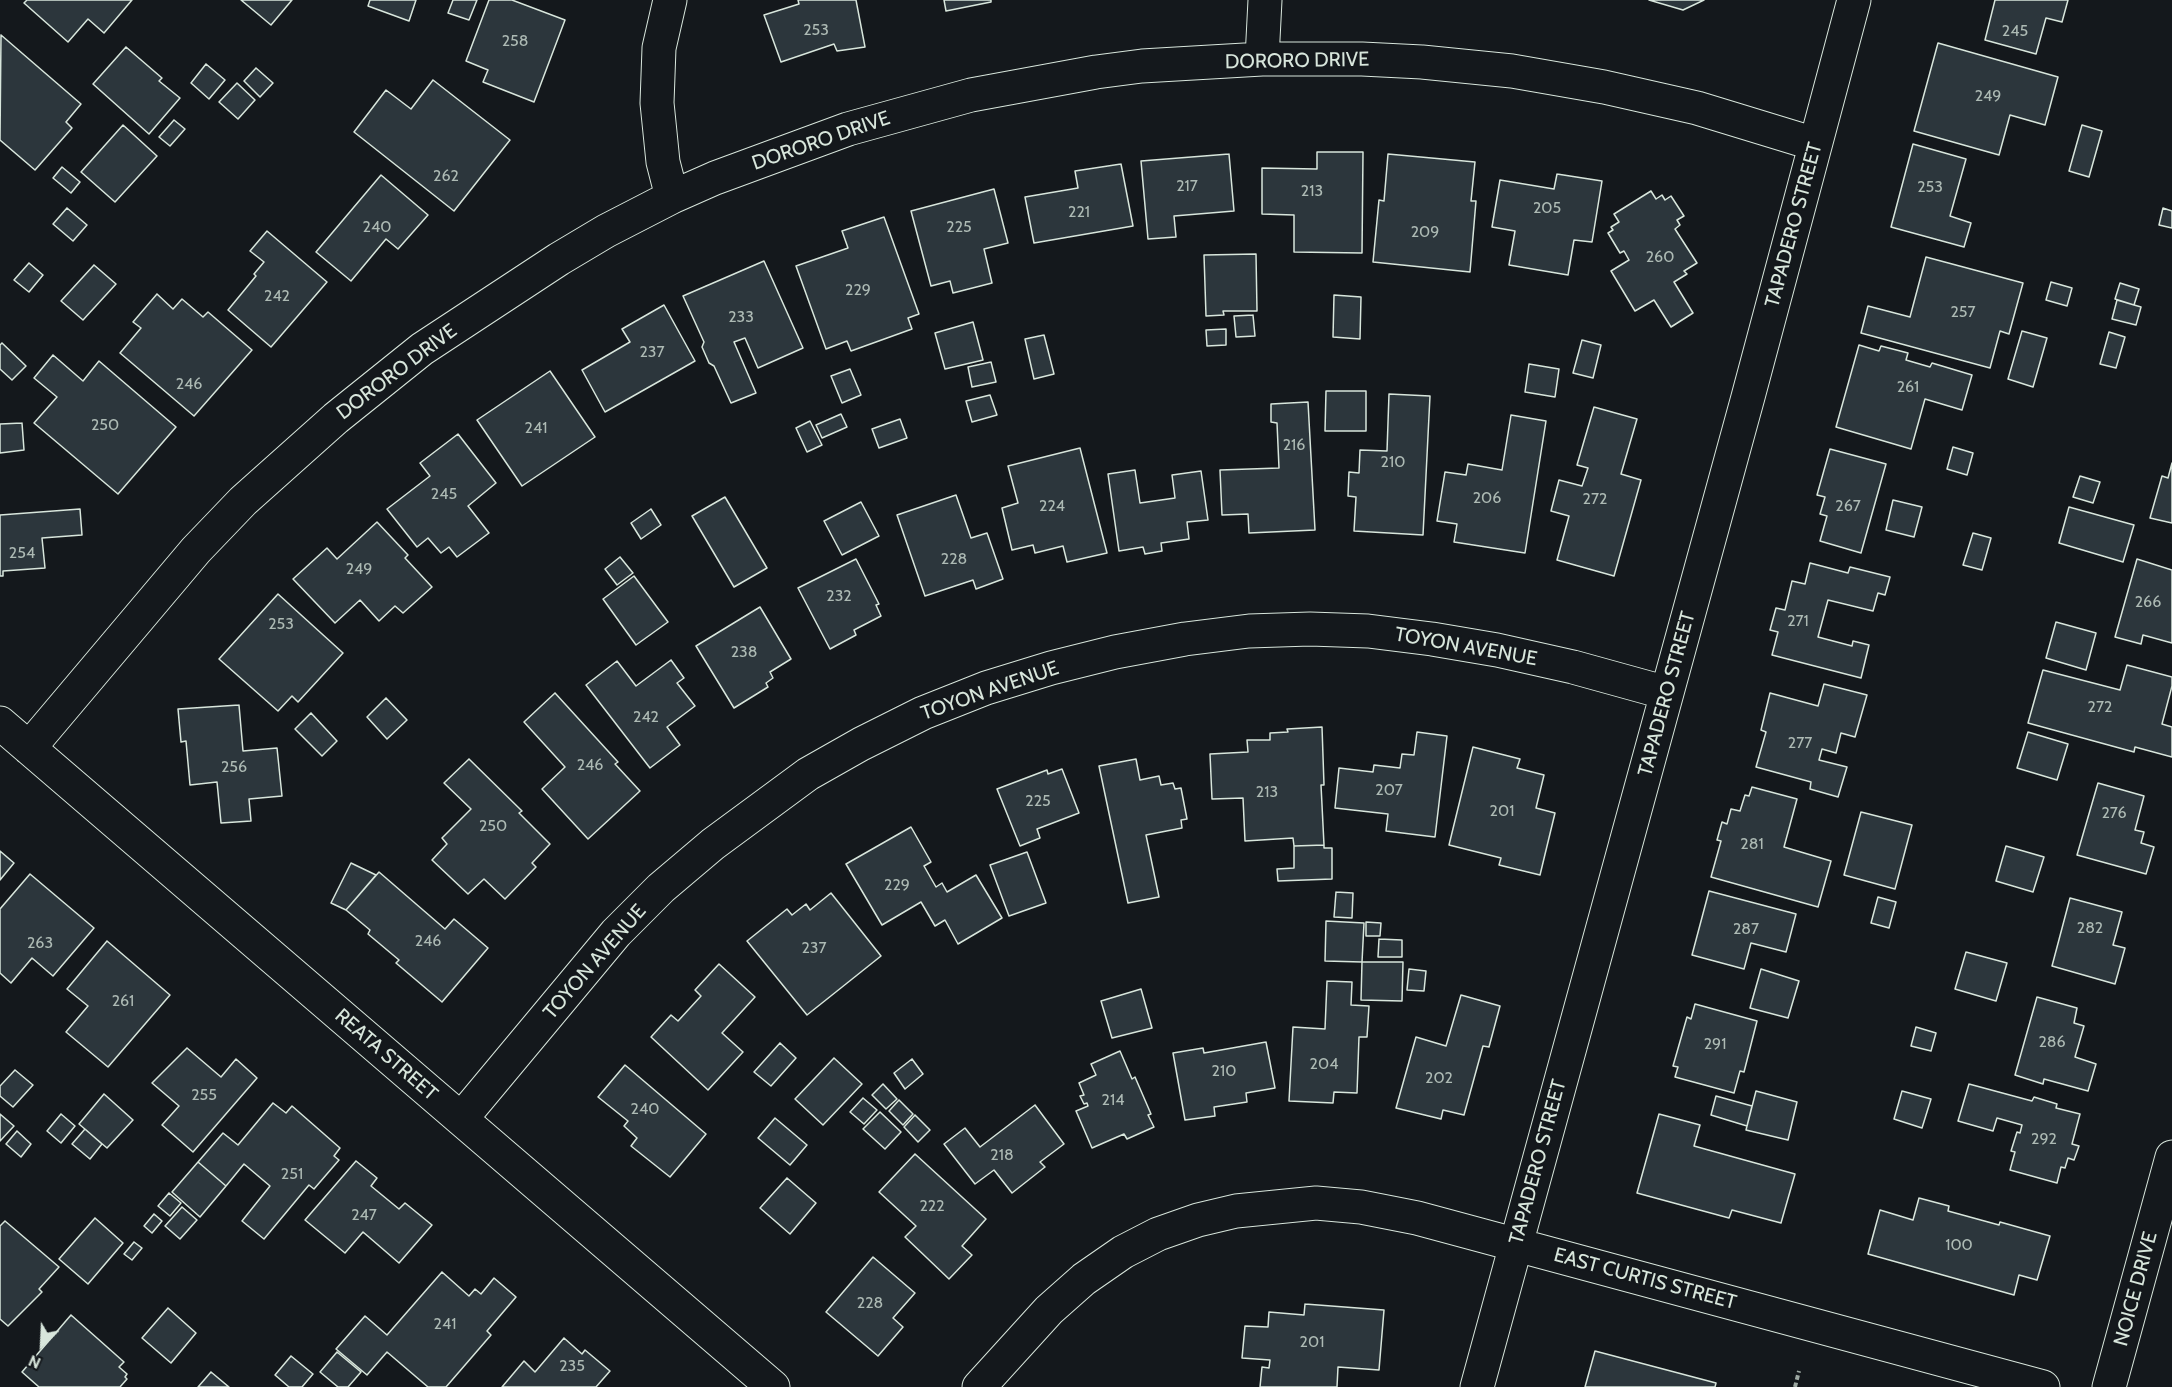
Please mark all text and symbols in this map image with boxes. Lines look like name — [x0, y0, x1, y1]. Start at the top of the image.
house number: 253 — [803, 20, 829, 40]
house number: 245 — [2002, 21, 2028, 41]
house number: 258 — [502, 31, 528, 51]
street label: DORORO DRIVE — [1225, 48, 1369, 74]
house number: 249 — [1975, 86, 2001, 106]
street label: DORORO DRIVE — [749, 106, 893, 176]
street label: TAPADERO STREET — [1760, 140, 1828, 310]
house number: 262 — [433, 166, 459, 186]
house number: 217 — [1176, 176, 1198, 196]
house number: 253 — [1917, 177, 1943, 197]
house number: 213 — [1301, 181, 1323, 201]
house number: 205 — [1533, 198, 1561, 218]
house number: 221 — [1068, 202, 1090, 222]
house number: 240 — [363, 217, 391, 237]
house number: 225 — [946, 217, 972, 237]
house number: 209 — [1411, 222, 1439, 242]
house number: 260 — [1646, 247, 1674, 267]
house number: 229 — [845, 280, 871, 300]
house number: 242 — [264, 286, 290, 306]
house number: 257 — [1950, 302, 1976, 322]
house number: 233 — [728, 307, 754, 327]
street label: DORORO DRIVE — [332, 319, 462, 425]
house number: 237 — [639, 342, 665, 362]
house number: 246 — [176, 374, 202, 394]
house number: 261 — [1897, 377, 1919, 397]
house number: 250 — [91, 415, 119, 435]
house number: 241 — [525, 418, 547, 438]
house number: 216 — [1283, 435, 1305, 455]
house number: 210 — [1381, 452, 1405, 472]
house number: 245 — [431, 484, 457, 504]
house number: 206 — [1473, 488, 1501, 508]
house number: 272 — [1583, 489, 1607, 509]
house number: 224 — [1039, 496, 1065, 516]
house number: 267 — [1835, 496, 1861, 516]
house number: 254 — [9, 543, 35, 563]
house number: 228 — [941, 549, 967, 569]
house number: 249 — [346, 559, 372, 579]
house number: 232 — [826, 586, 852, 606]
house number: 266 — [2135, 592, 2161, 612]
street label: TAPADERO STREET — [1633, 609, 1701, 779]
house number: 271 — [1787, 611, 1809, 631]
house number: 253 — [268, 614, 294, 634]
street label: TOYON AVENUE — [1393, 623, 1539, 671]
house number: 238 — [731, 642, 757, 662]
street label: TOYON AVENUE — [918, 656, 1062, 726]
house number: 272 — [2088, 697, 2112, 717]
house number: 242 — [633, 707, 659, 727]
house number: 277 — [1788, 733, 1812, 753]
house number: 246 — [577, 755, 603, 775]
house number: 256 — [221, 757, 247, 777]
house number: 207 — [1375, 780, 1403, 800]
house number: 213 — [1256, 782, 1278, 802]
house number: 225 — [1025, 791, 1051, 811]
house number: 201 — [1490, 801, 1514, 821]
house number: 276 — [2101, 803, 2127, 823]
house number: 250 — [479, 816, 507, 836]
house number: 281 — [1740, 834, 1764, 854]
house number: 229 — [884, 875, 910, 895]
street label: TOYON AVENUE — [539, 900, 651, 1024]
house number: 282 — [2077, 918, 2103, 938]
house number: 287 — [1733, 919, 1759, 939]
house number: 246 — [415, 931, 441, 951]
house number: 263 — [27, 933, 53, 953]
house number: 237 — [801, 938, 827, 958]
house number: 261 — [112, 991, 134, 1011]
street label: REATA STREET — [330, 1004, 442, 1106]
house number: 286 — [2038, 1032, 2066, 1052]
house number: 291 — [1704, 1034, 1726, 1054]
house number: 204 — [1310, 1054, 1338, 1074]
house number: 210 — [1212, 1061, 1236, 1081]
house number: 202 — [1425, 1068, 1453, 1088]
street label: TAPADERO STREET — [1504, 1077, 1572, 1247]
house number: 255 — [191, 1085, 217, 1105]
house number: 214 — [1102, 1090, 1124, 1110]
house number: 240 — [631, 1099, 659, 1119]
house number: 292 — [2031, 1129, 2057, 1149]
house number: 218 — [990, 1145, 1014, 1165]
house number: 251 — [281, 1164, 303, 1184]
house number: 222 — [919, 1196, 945, 1216]
house number: 247 — [351, 1205, 377, 1225]
street label: NOICE DRIVE — [2109, 1229, 2163, 1349]
house number: 100 — [1945, 1235, 1973, 1255]
street label: EAST CURTIS STREET — [1551, 1243, 1739, 1315]
house number: 228 — [857, 1293, 883, 1313]
house number: 241 — [434, 1314, 456, 1334]
north arrow — [12, 1315, 72, 1375]
house number: 201 — [1300, 1332, 1324, 1352]
text: N — [25, 1351, 44, 1373]
house number: 235 — [559, 1356, 585, 1376]

